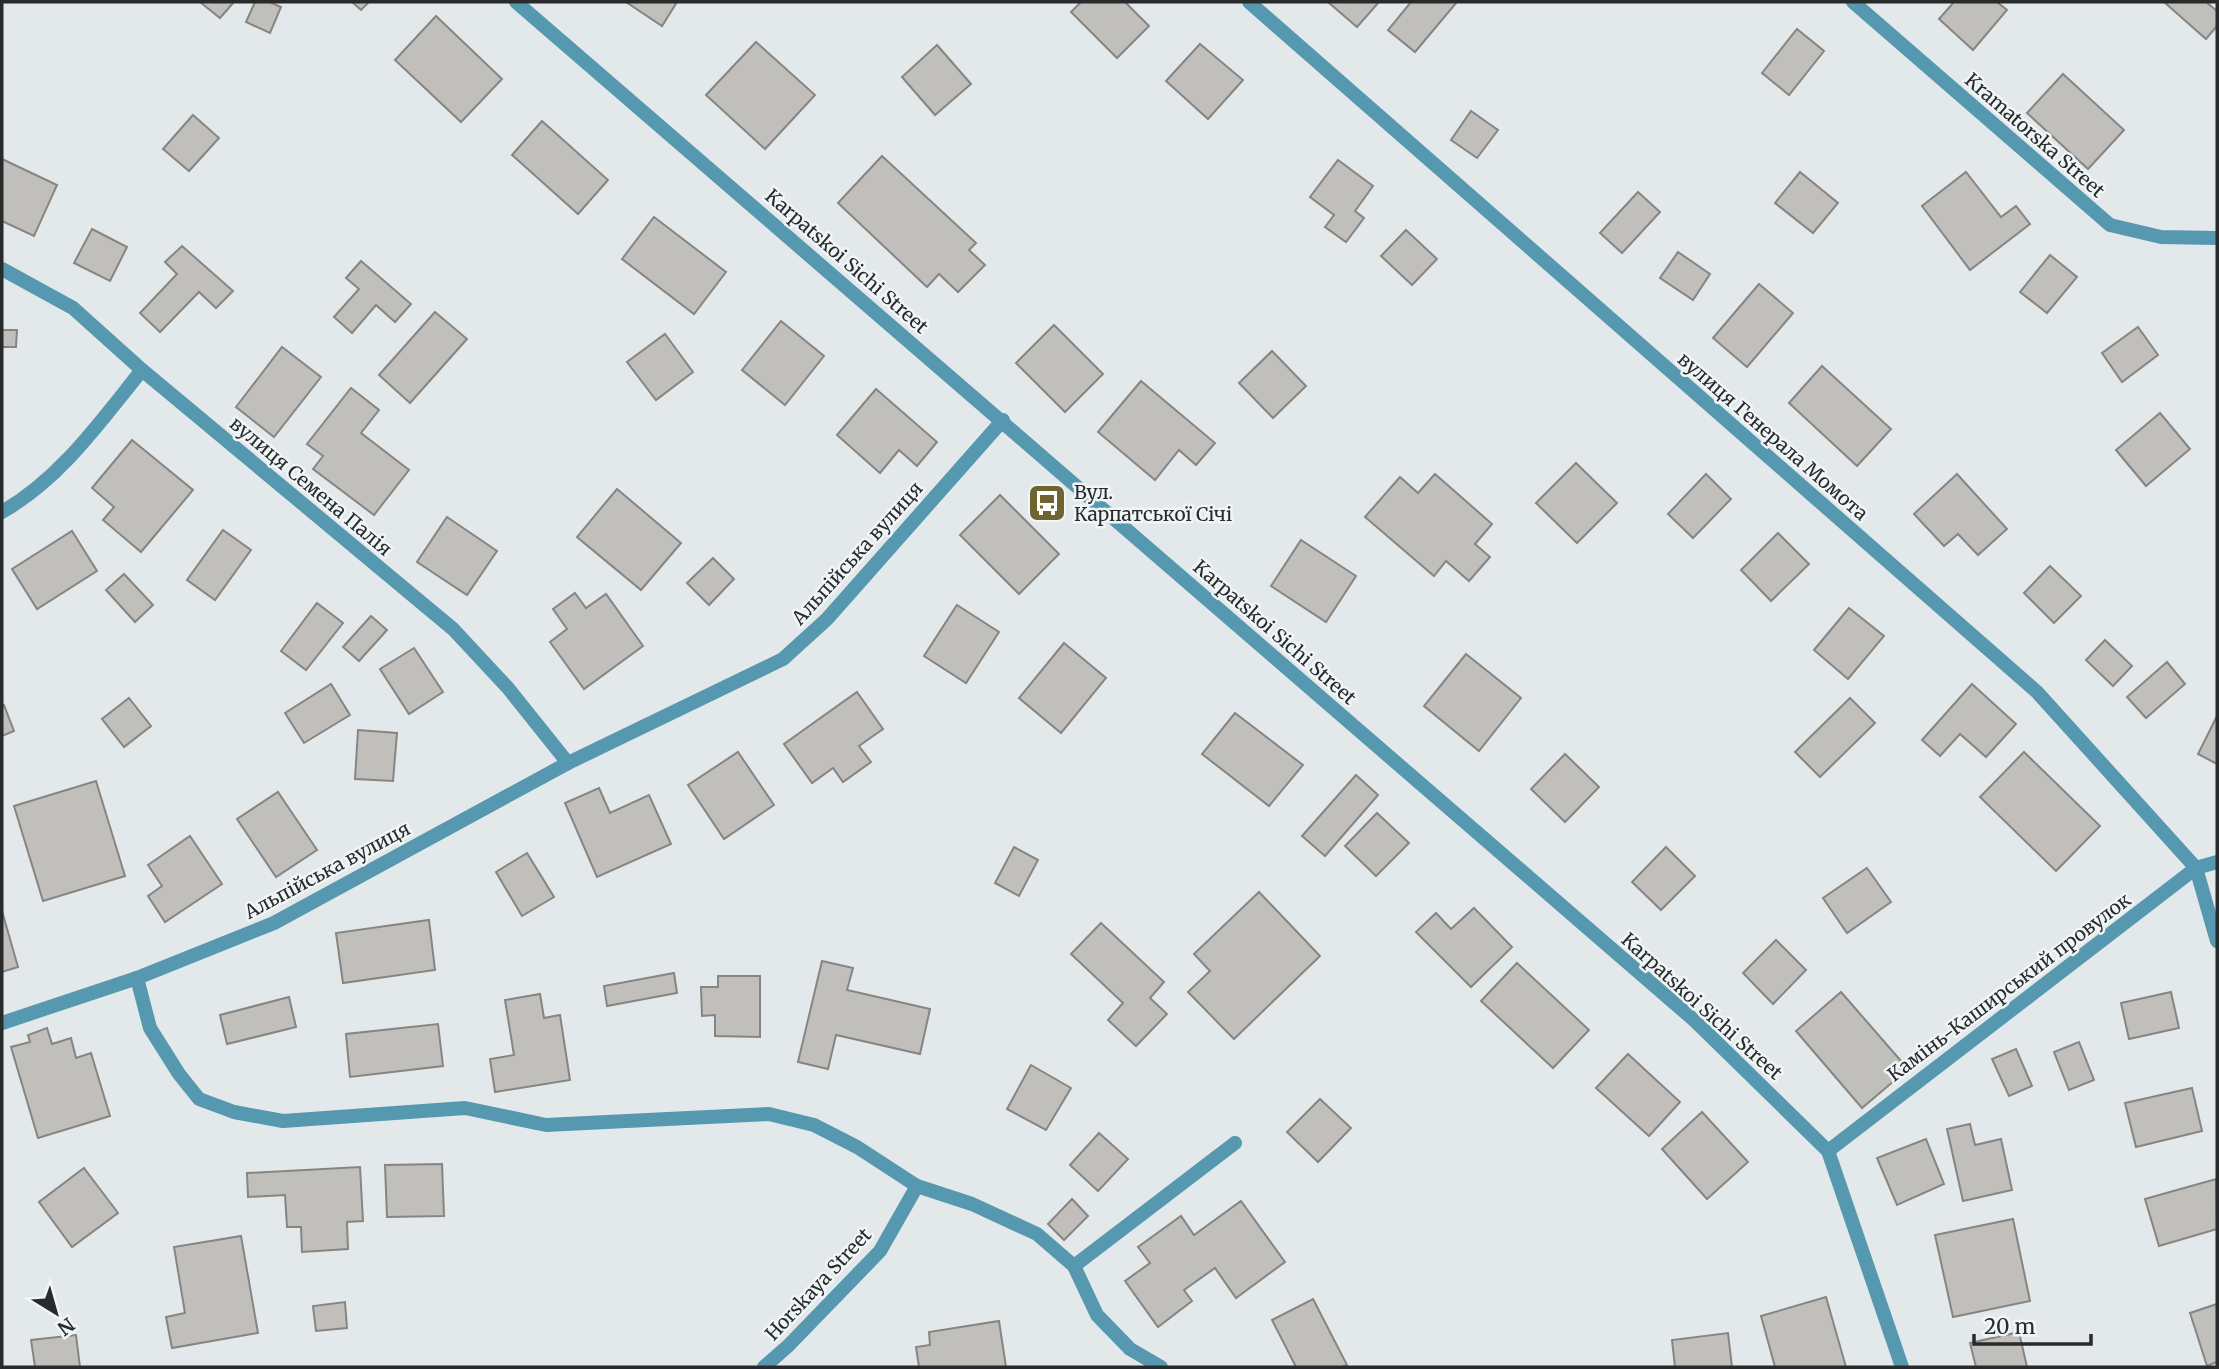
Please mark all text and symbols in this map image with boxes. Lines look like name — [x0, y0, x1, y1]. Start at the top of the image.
street label: Kramatorska Street — [1960, 68, 2110, 203]
street label: Karpatskoi Sichi Street — [761, 184, 934, 339]
street label: вулиця Генерала Момота — [1673, 347, 1873, 525]
street label: вулиця Семена Палія — [225, 411, 397, 561]
street label: Альпійська вулиця — [786, 476, 928, 630]
place label: Вул. Карпатської Січі — [1074, 480, 1232, 526]
bus stop icon: Вул. Карпатської Січі — [1026, 482, 1068, 524]
street label: Karpatskoi Sichi Street — [1189, 555, 1362, 710]
street label: Альпійська вулиця — [239, 816, 414, 924]
street label: Камінь-Каширський провулок — [1883, 888, 2135, 1086]
street label: Karpatskoi Sichi Street — [1617, 927, 1788, 1085]
street label: Horskaya Street — [760, 1222, 877, 1345]
north arrow — [21, 1278, 91, 1348]
scale bar — [1974, 1302, 2091, 1346]
text: N — [53, 1312, 79, 1341]
text: 20 m — [1984, 1313, 2036, 1340]

